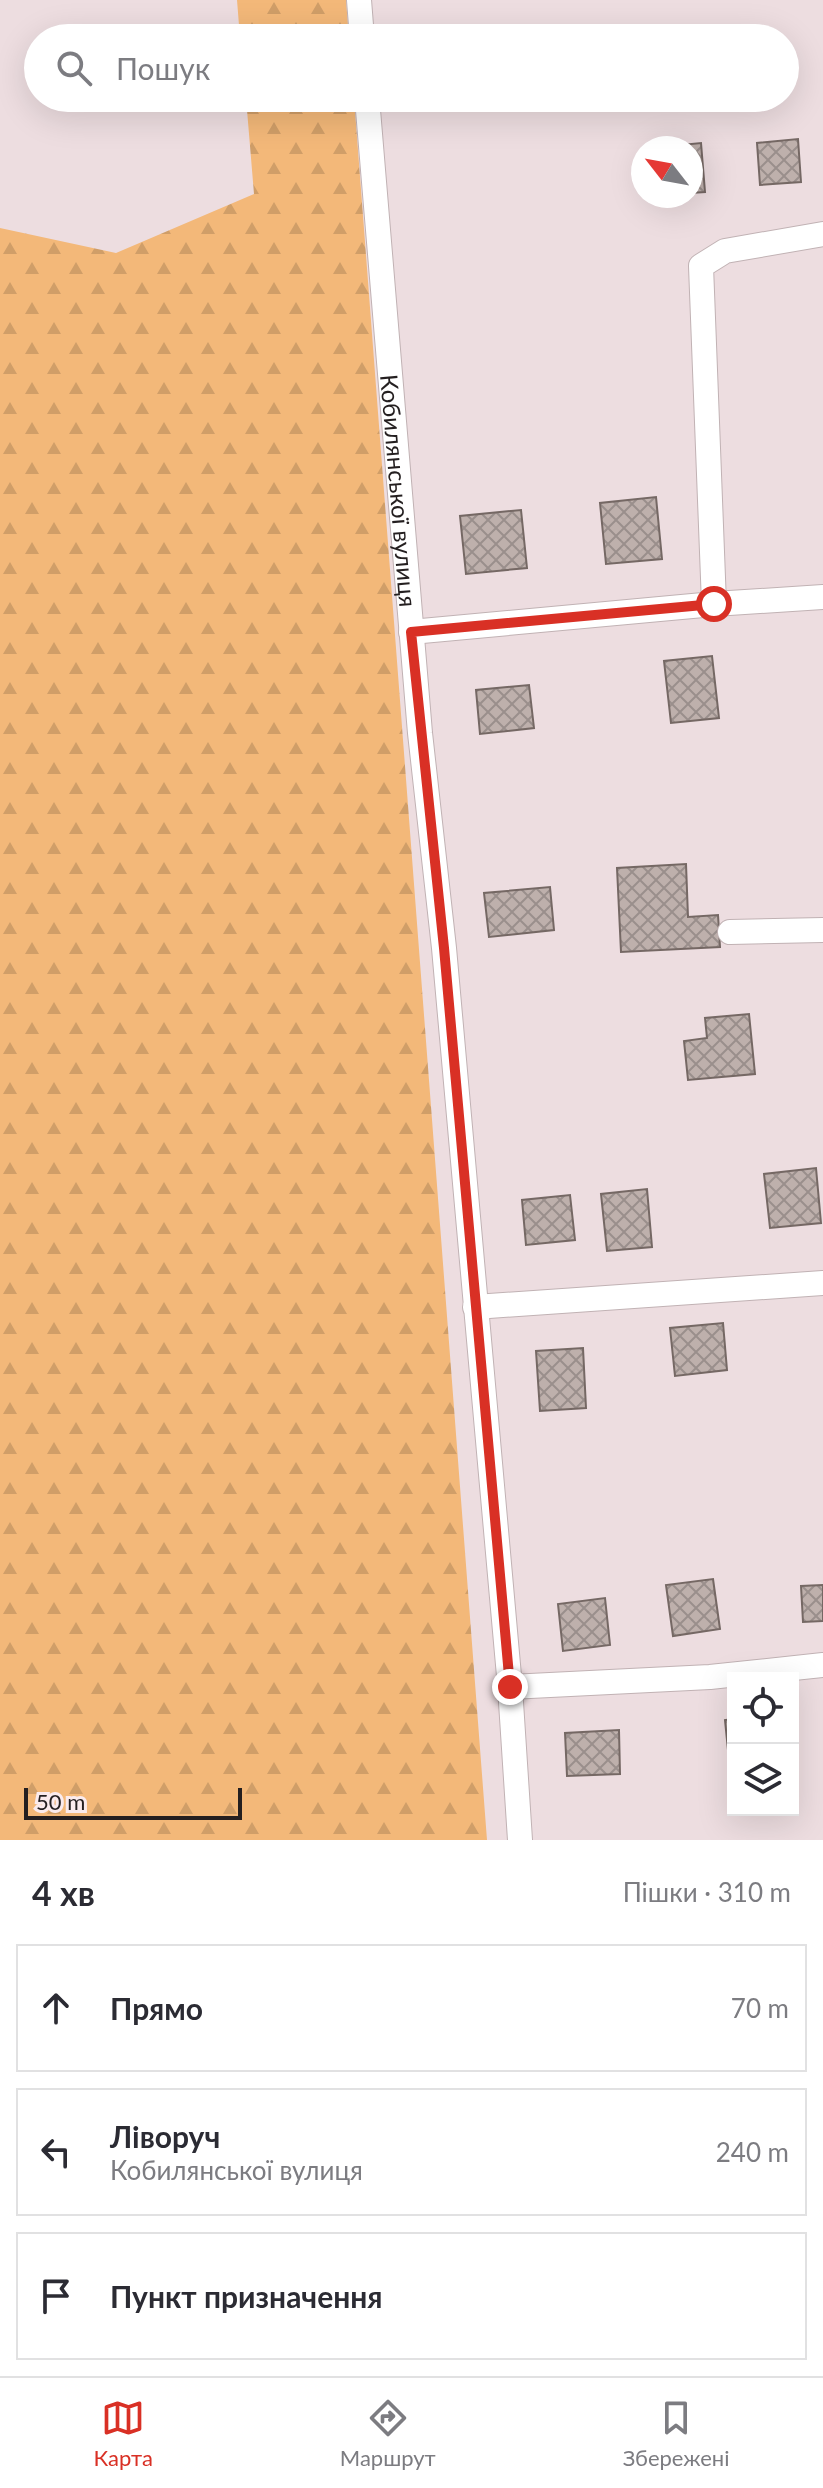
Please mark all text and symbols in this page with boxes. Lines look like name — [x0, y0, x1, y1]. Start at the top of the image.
search box — [24, 24, 799, 112]
icon: search — [52, 46, 96, 90]
text: Пошук — [116, 50, 210, 86]
north arrow — [631, 136, 703, 208]
street label: Кобилянської вулиця — [376, 373, 424, 608]
route start — [696, 586, 732, 622]
route end — [492, 1669, 528, 1705]
map controls — [727, 1672, 799, 1816]
button: locate — [727, 1672, 799, 1744]
button: layers — [727, 1744, 799, 1816]
scale bar — [24, 1784, 242, 1820]
text: 50 m — [36, 1788, 85, 1815]
text: 4 хв — [32, 1872, 95, 1913]
text: Пішки · 310 m — [623, 1876, 791, 1908]
icon: ahead — [34, 1986, 78, 2030]
text: Прямо — [110, 1990, 203, 2026]
text: 70 m — [731, 1992, 789, 2024]
text: Ліворуч — [110, 2118, 220, 2154]
icon: left — [34, 2130, 78, 2174]
text: 240 m — [716, 2136, 789, 2168]
text: Кобилянської вулиця — [110, 2154, 363, 2186]
icon: arrive — [34, 2274, 78, 2318]
text: Пункт призначення — [110, 2278, 383, 2314]
tab: Карта — [93, 2396, 153, 2471]
tab: Маршрут — [340, 2396, 436, 2471]
tab: Збережені — [623, 2396, 730, 2471]

